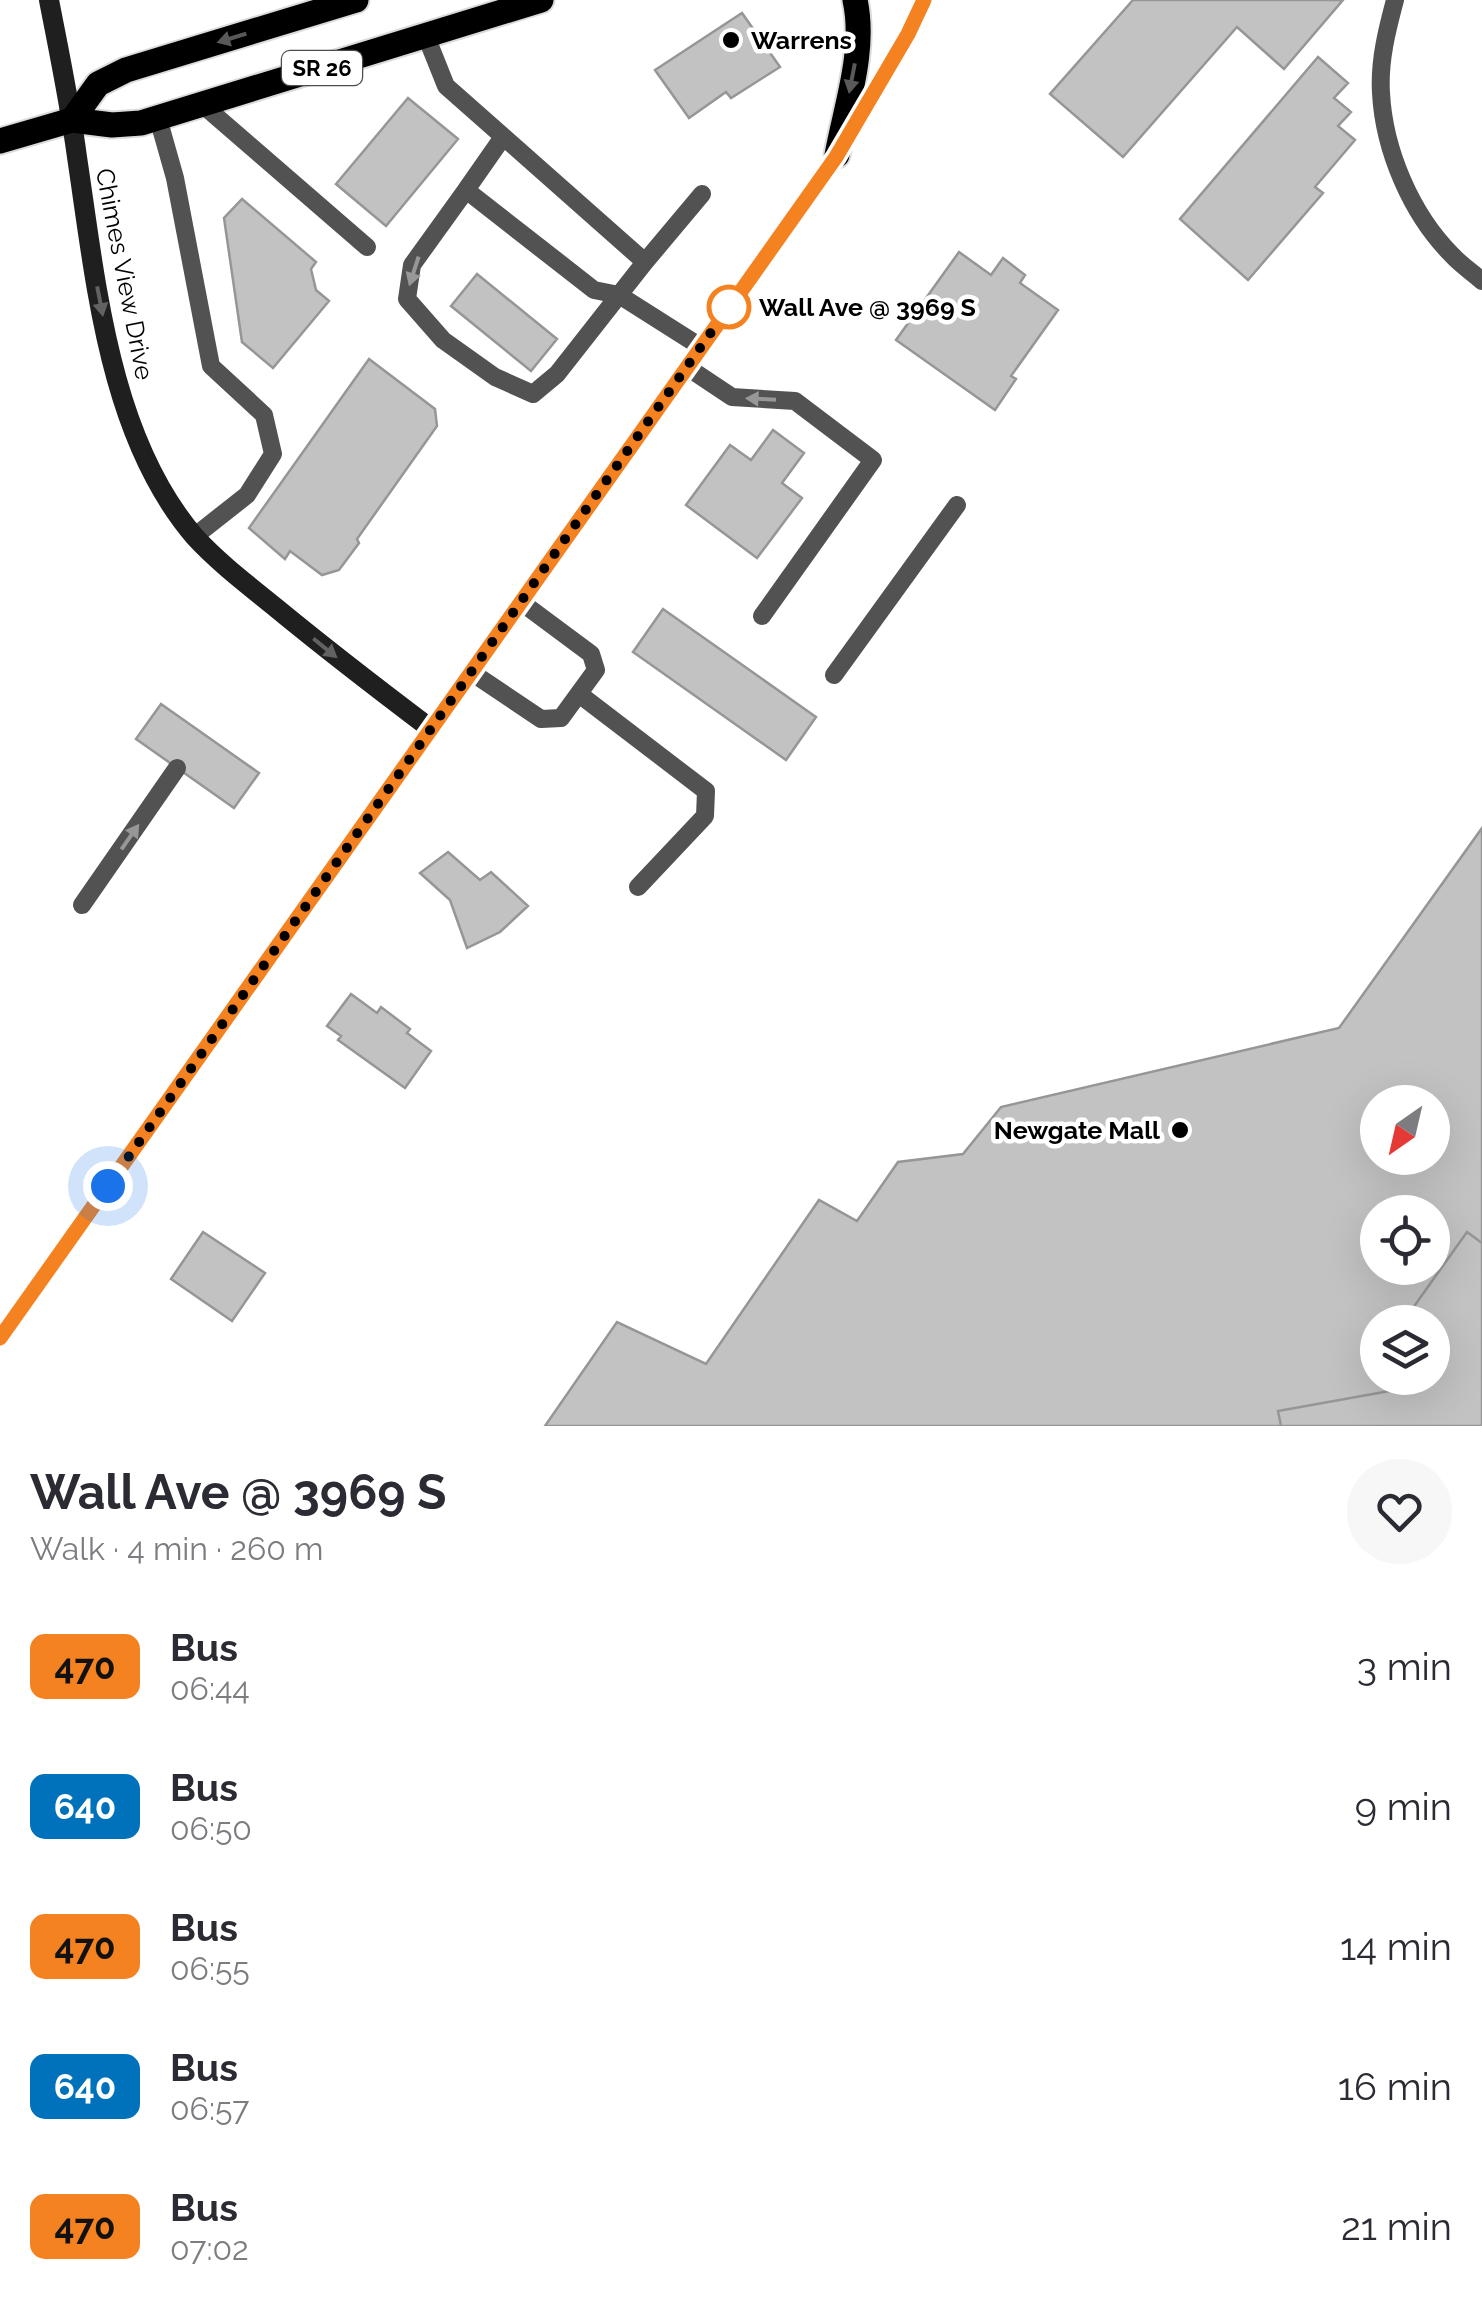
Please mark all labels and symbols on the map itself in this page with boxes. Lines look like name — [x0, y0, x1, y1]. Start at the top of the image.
place label: Warrens — [751, 25, 852, 55]
marker: Warrens — [720, 29, 742, 51]
one-way arrow — [217, 31, 247, 46]
road number: SR 26 — [282, 51, 362, 85]
one-way arrow — [843, 63, 859, 94]
street label: Chimes View Drive — [90, 166, 160, 382]
one-way arrow — [405, 256, 420, 286]
one-way arrow — [93, 286, 109, 317]
marker: Wall Ave @ 3969 S — [708, 286, 750, 328]
place label: Wall Ave @ 3969 S — [759, 292, 976, 322]
one-way arrow — [744, 391, 776, 407]
one-way arrow — [312, 637, 338, 658]
one-way arrow — [120, 823, 139, 850]
north arrow — [1360, 1085, 1450, 1175]
place label: Newgate Mall — [994, 1115, 1160, 1145]
marker: Newgate Mall — [1169, 1119, 1191, 1141]
your location — [83, 1161, 133, 1211]

